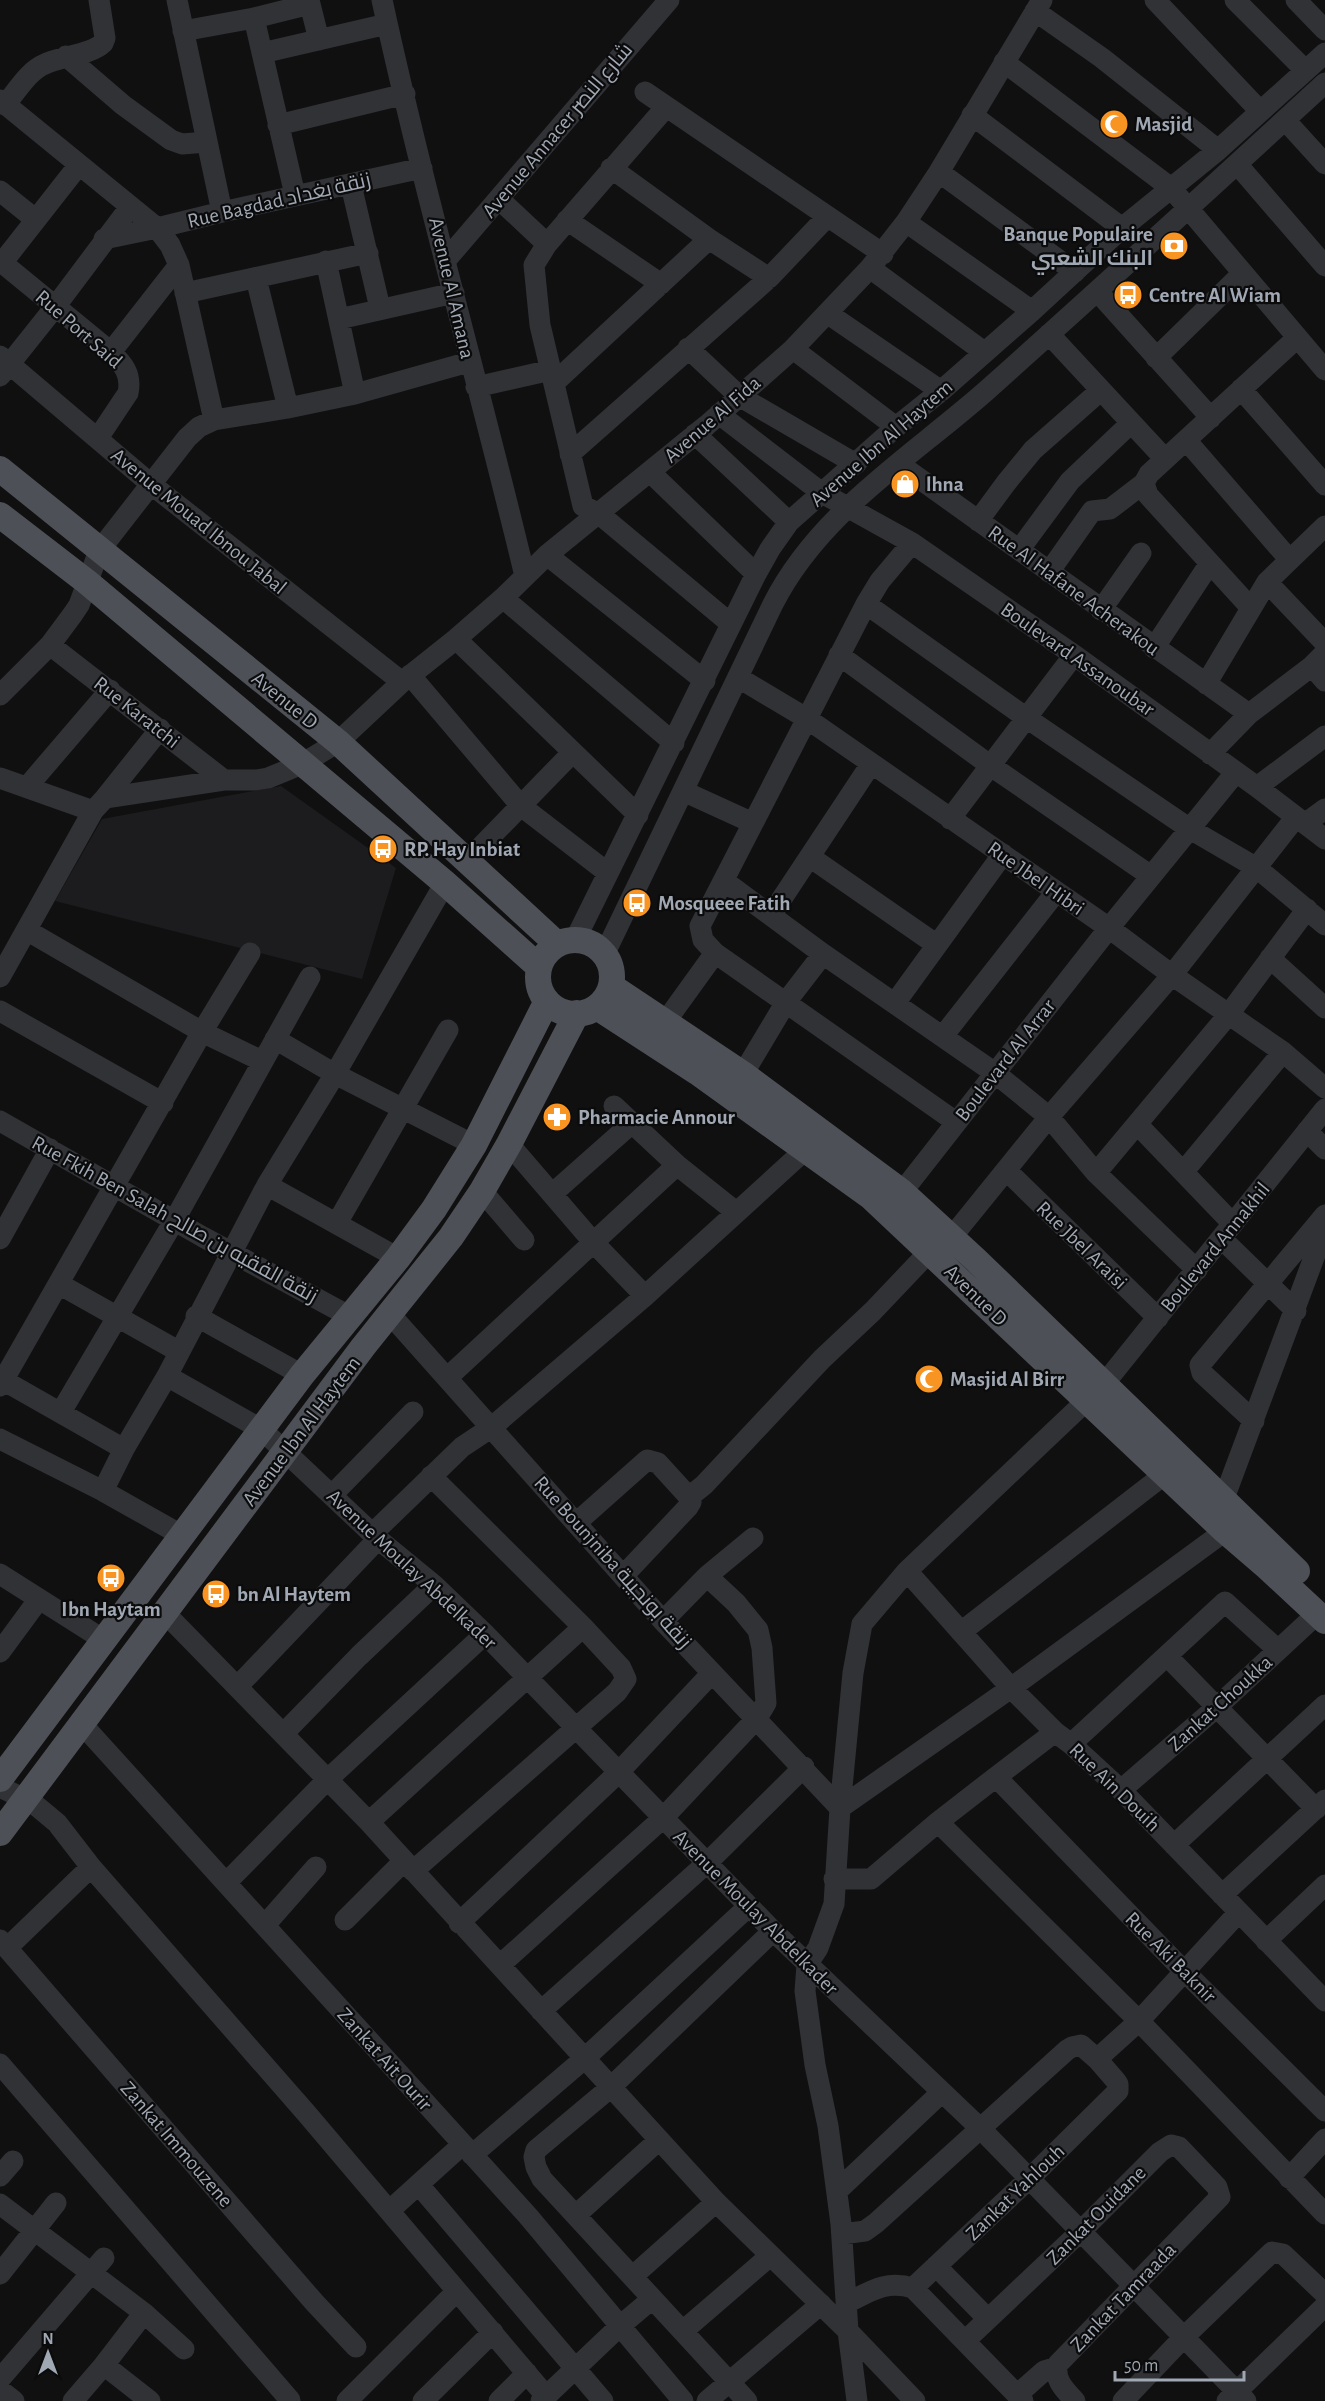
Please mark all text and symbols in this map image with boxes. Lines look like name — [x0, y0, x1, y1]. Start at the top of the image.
street label: Avenue Annacer شارع النصر — [478, 39, 639, 224]
mosque icon: Masjid — [1098, 108, 1130, 140]
place label: Masjid — [1135, 114, 1192, 135]
street label: Rue Bagdad زنقة بغداد — [185, 169, 373, 233]
street label: Avenue Al Amana — [425, 215, 478, 361]
place label: Banque Populaire البنك الشعبي — [1003, 224, 1153, 275]
bank icon: Banque Populaire البنك الشعبي — [1158, 230, 1190, 262]
bus stop icon: Centre Al Wiam — [1112, 279, 1144, 311]
place label: Centre Al Wiam — [1149, 285, 1281, 306]
street label: Rue Port Said — [31, 286, 126, 373]
street label: Avenue Al Fida — [660, 372, 765, 467]
street label: Avenue Ibn Al Haytem — [806, 376, 957, 511]
street label: Avenue Mouad Ibnou Jabal — [107, 444, 290, 598]
shop icon: lhna — [889, 468, 921, 500]
place label: lhna — [926, 474, 964, 495]
street label: Rue Al Hafane Acherakou — [984, 521, 1163, 660]
street label: Boulevard Assanoubar — [997, 599, 1159, 720]
street label: Avenue D — [248, 668, 322, 733]
street label: Rue Karatchi — [90, 673, 184, 752]
bus stop icon: RP. Hay Inbiat — [367, 833, 399, 865]
street label: Rue Jbel Hibri — [984, 838, 1088, 919]
place label: RP. Hay Inbiat — [404, 839, 520, 860]
bus stop icon: Mosqueee Fatih — [621, 887, 653, 919]
place label: Mosqueee Fatih — [658, 893, 791, 914]
street label: Boulevard Al Arrar — [951, 995, 1059, 1125]
pharmacy icon: Pharmacie Annour — [541, 1101, 573, 1133]
place label: Pharmacie Annour — [578, 1107, 736, 1128]
street label: Rue Fkih Ben Salah زنقة الفقيه بن صالح — [27, 1132, 321, 1310]
street label: Boulevard Annakhil — [1157, 1179, 1274, 1316]
street label: Rue Jbel Araisi — [1032, 1197, 1131, 1293]
street label: Avenue D — [940, 1261, 1011, 1330]
street label: Avenue Ibn Al Haytem — [238, 1353, 364, 1510]
mosque icon: Masjid Al Birr — [913, 1363, 945, 1395]
place label: Masjid Al Birr — [950, 1369, 1065, 1390]
street label: Rue Bounjniba زنقة بونجيبة — [529, 1472, 695, 1653]
street label: Avenue Moulay Abdelkader — [323, 1485, 501, 1653]
bus stop icon: Ibn Haytam — [95, 1562, 127, 1594]
bus stop icon: bn Al Haytem — [200, 1578, 232, 1610]
place label: bn Al Haytem — [237, 1584, 351, 1605]
place label: Ibn Haytam — [61, 1599, 161, 1620]
street label: Zankat Choukka — [1164, 1651, 1277, 1755]
street label: Rue Ain Douih — [1065, 1739, 1164, 1836]
street label: Avenue Moulay Abdelkader — [669, 1826, 842, 1999]
street label: Rue Aki Baknir — [1121, 1908, 1220, 2007]
street label: Zankat Ait Ourir — [333, 2004, 436, 2115]
street label: Zankat Immouzene — [117, 2078, 237, 2211]
street label: Zankat Yahlouh — [962, 2140, 1069, 2244]
street label: Zankat Ouidane — [1043, 2162, 1150, 2269]
street label: Zankat Tamraada — [1066, 2239, 1180, 2356]
north arrow — [18, 2323, 78, 2383]
text: N — [42, 2331, 54, 2347]
scale bar — [1115, 2344, 1244, 2382]
text: 50 m — [1124, 2357, 1158, 2375]

